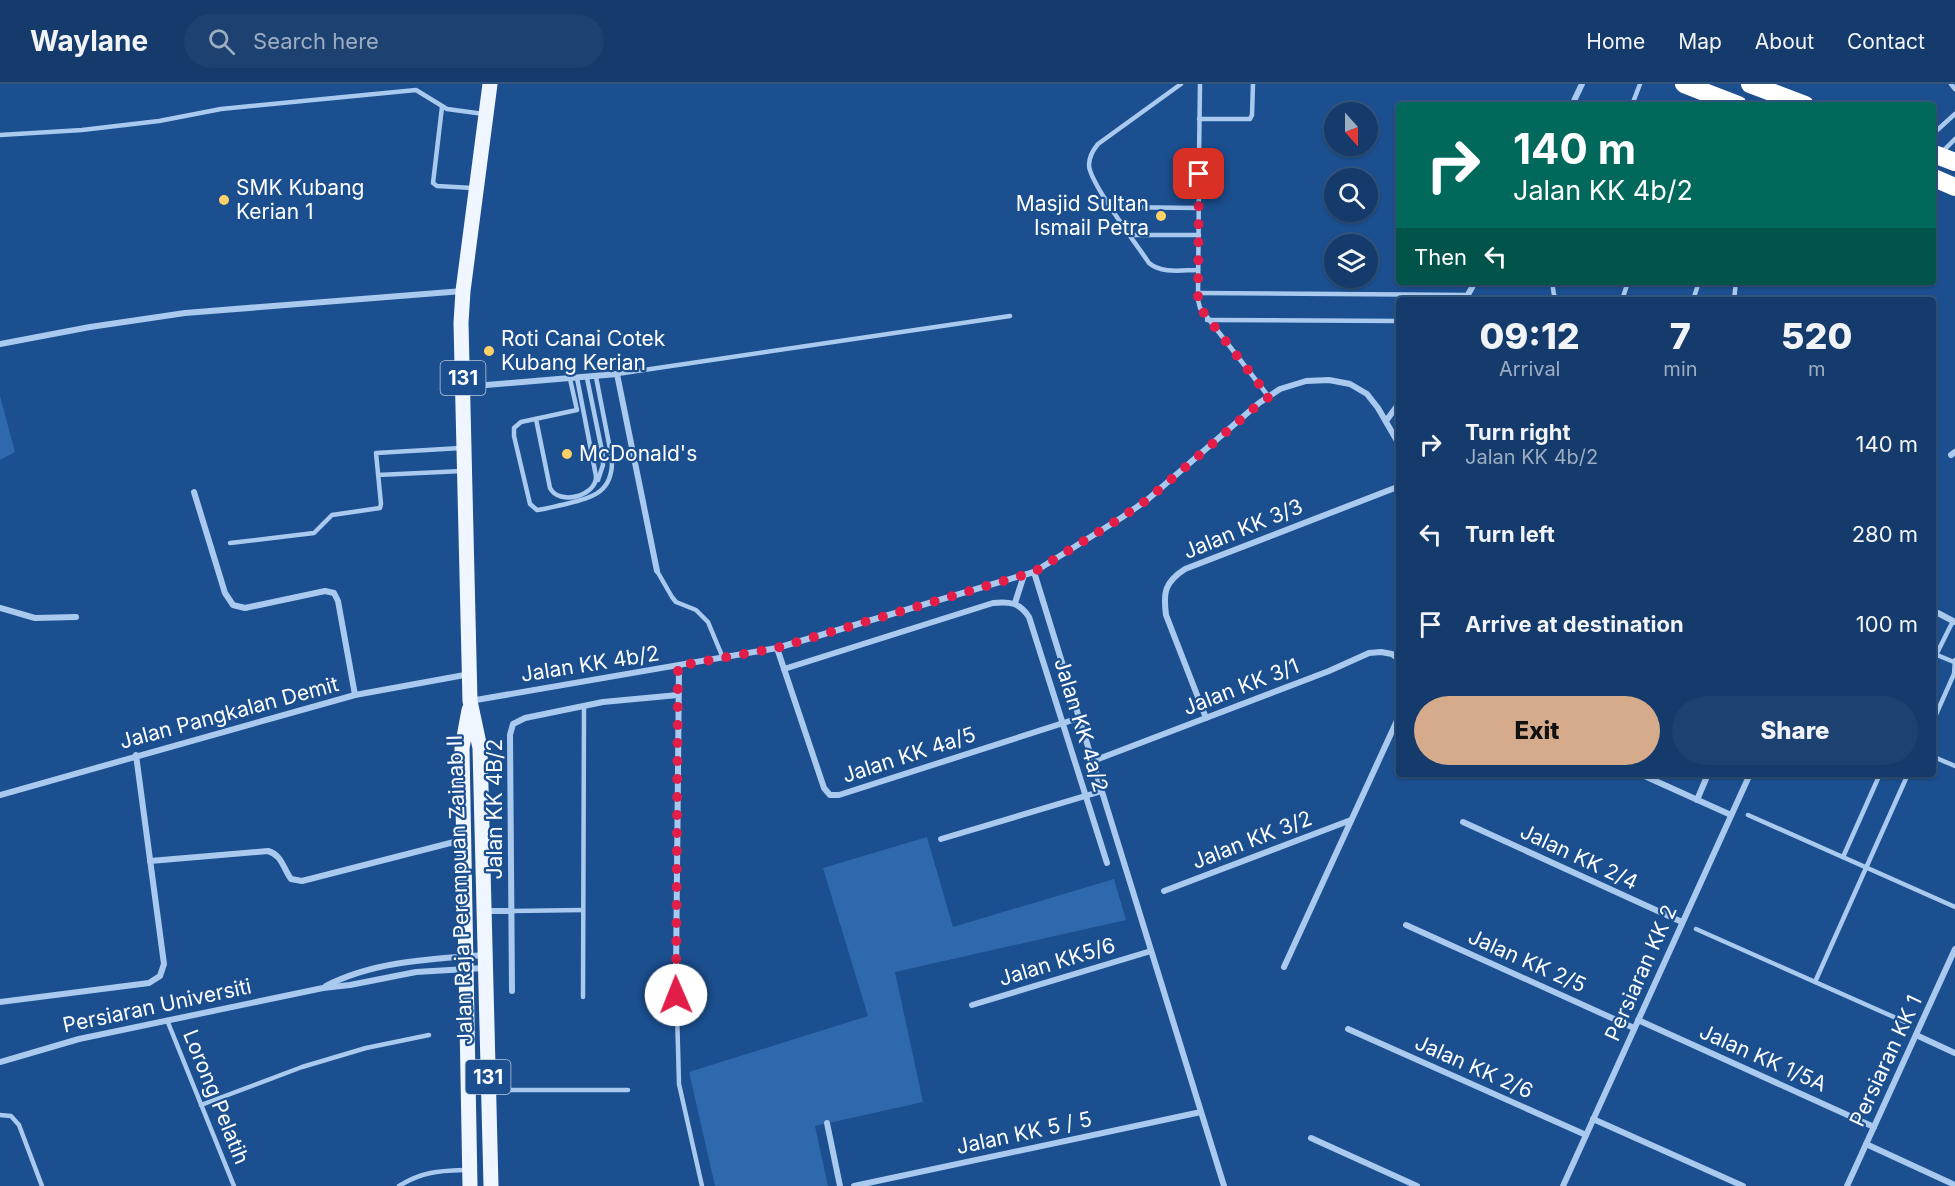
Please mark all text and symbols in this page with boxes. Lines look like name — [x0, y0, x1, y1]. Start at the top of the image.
search box — [184, 14, 604, 68]
text: Waylane — [30, 24, 148, 58]
icon: search — [205, 25, 238, 58]
text: Search here — [253, 28, 379, 54]
text: Home — [1586, 29, 1645, 54]
text: Map — [1678, 29, 1722, 54]
text: About — [1755, 29, 1814, 54]
text: Contact — [1847, 29, 1925, 54]
north arrow — [1324, 102, 1378, 156]
map controls — [1324, 102, 1378, 288]
text: 140 m — [1513, 123, 1636, 174]
icon: right — [1414, 126, 1492, 204]
pin — [1173, 148, 1224, 199]
icon: arrive — [1182, 157, 1215, 190]
button: search — [1324, 168, 1378, 222]
text: Jalan KK 4b/2 — [1513, 174, 1693, 207]
place label: SMK Kubang Kerian 1 — [236, 175, 364, 224]
place label: Masjid Sultan Ismail Petra — [1016, 191, 1149, 240]
marker: SMK Kubang Kerian 1 — [217, 193, 231, 207]
marker: Masjid Sultan Ismail Petra — [1154, 209, 1168, 223]
button: layers — [1324, 234, 1378, 288]
icon: left — [1479, 240, 1512, 273]
text: Then — [1414, 244, 1467, 270]
text: 09:12 — [1480, 314, 1580, 358]
text: 7 — [1670, 314, 1691, 358]
text: 520 — [1781, 314, 1852, 358]
place label: Roti Canai Cotek Kubang Kerian — [501, 326, 666, 375]
marker: Roti Canai Cotek Kubang Kerian — [482, 344, 496, 358]
text: Arrival — [1499, 357, 1560, 381]
text: min — [1663, 357, 1698, 381]
text: m — [1808, 357, 1826, 381]
road number: 131 — [440, 361, 486, 395]
text: Turn right — [1465, 419, 1571, 445]
icon: right — [1414, 428, 1447, 461]
text: 140 m — [1856, 431, 1918, 457]
place label: McDonald's — [579, 441, 697, 466]
text: Jalan KK 4b/2 — [1465, 445, 1598, 469]
marker: McDonald's — [560, 447, 574, 461]
street label: Jalan KK 3/3 — [1179, 493, 1306, 564]
icon: left — [1414, 518, 1447, 551]
text: Turn left — [1465, 521, 1555, 547]
text: 280 m — [1852, 521, 1918, 547]
icon: arrive — [1414, 608, 1447, 641]
text: Arrive at destination — [1465, 611, 1684, 637]
text: 100 m — [1856, 611, 1918, 637]
street label: Jalan KK 4b/2 — [519, 640, 661, 687]
street label: Jalan KK 3/1 — [1179, 653, 1302, 720]
street label: Jalan KK 4a/2 — [1049, 655, 1114, 795]
street label: Jalan Pangkalan Demit — [117, 671, 341, 754]
button: Exit — [1414, 696, 1660, 765]
button: Share — [1672, 696, 1918, 765]
street label: Jalan KK 4a/5 — [839, 721, 979, 788]
street label: Jalan Raja Perempuan Zainab II — [442, 734, 477, 1046]
street label: Jalan KK 4B/2 — [482, 739, 507, 879]
street label: Jalan KK 3/2 — [1188, 805, 1315, 874]
street label: Jalan KK 2/4 — [1516, 818, 1642, 895]
street label: Persiaran KK 2 — [1599, 901, 1682, 1045]
street label: Jalan KK 2/5 — [1464, 923, 1590, 998]
street label: Jalan KK5/6 — [996, 932, 1118, 991]
position arrow — [644, 963, 708, 1027]
street label: Persiaran Universiti — [60, 973, 254, 1038]
street label: Persiaran KK 1 — [1844, 991, 1927, 1130]
street label: Jalan KK 1/5A — [1696, 1018, 1831, 1097]
street label: Lorong Pelatih — [178, 1026, 255, 1168]
street label: Jalan KK 2/6 — [1411, 1029, 1537, 1104]
road number: 131 — [466, 1060, 510, 1094]
street label: Jalan KK 5 / 5 — [954, 1106, 1094, 1159]

